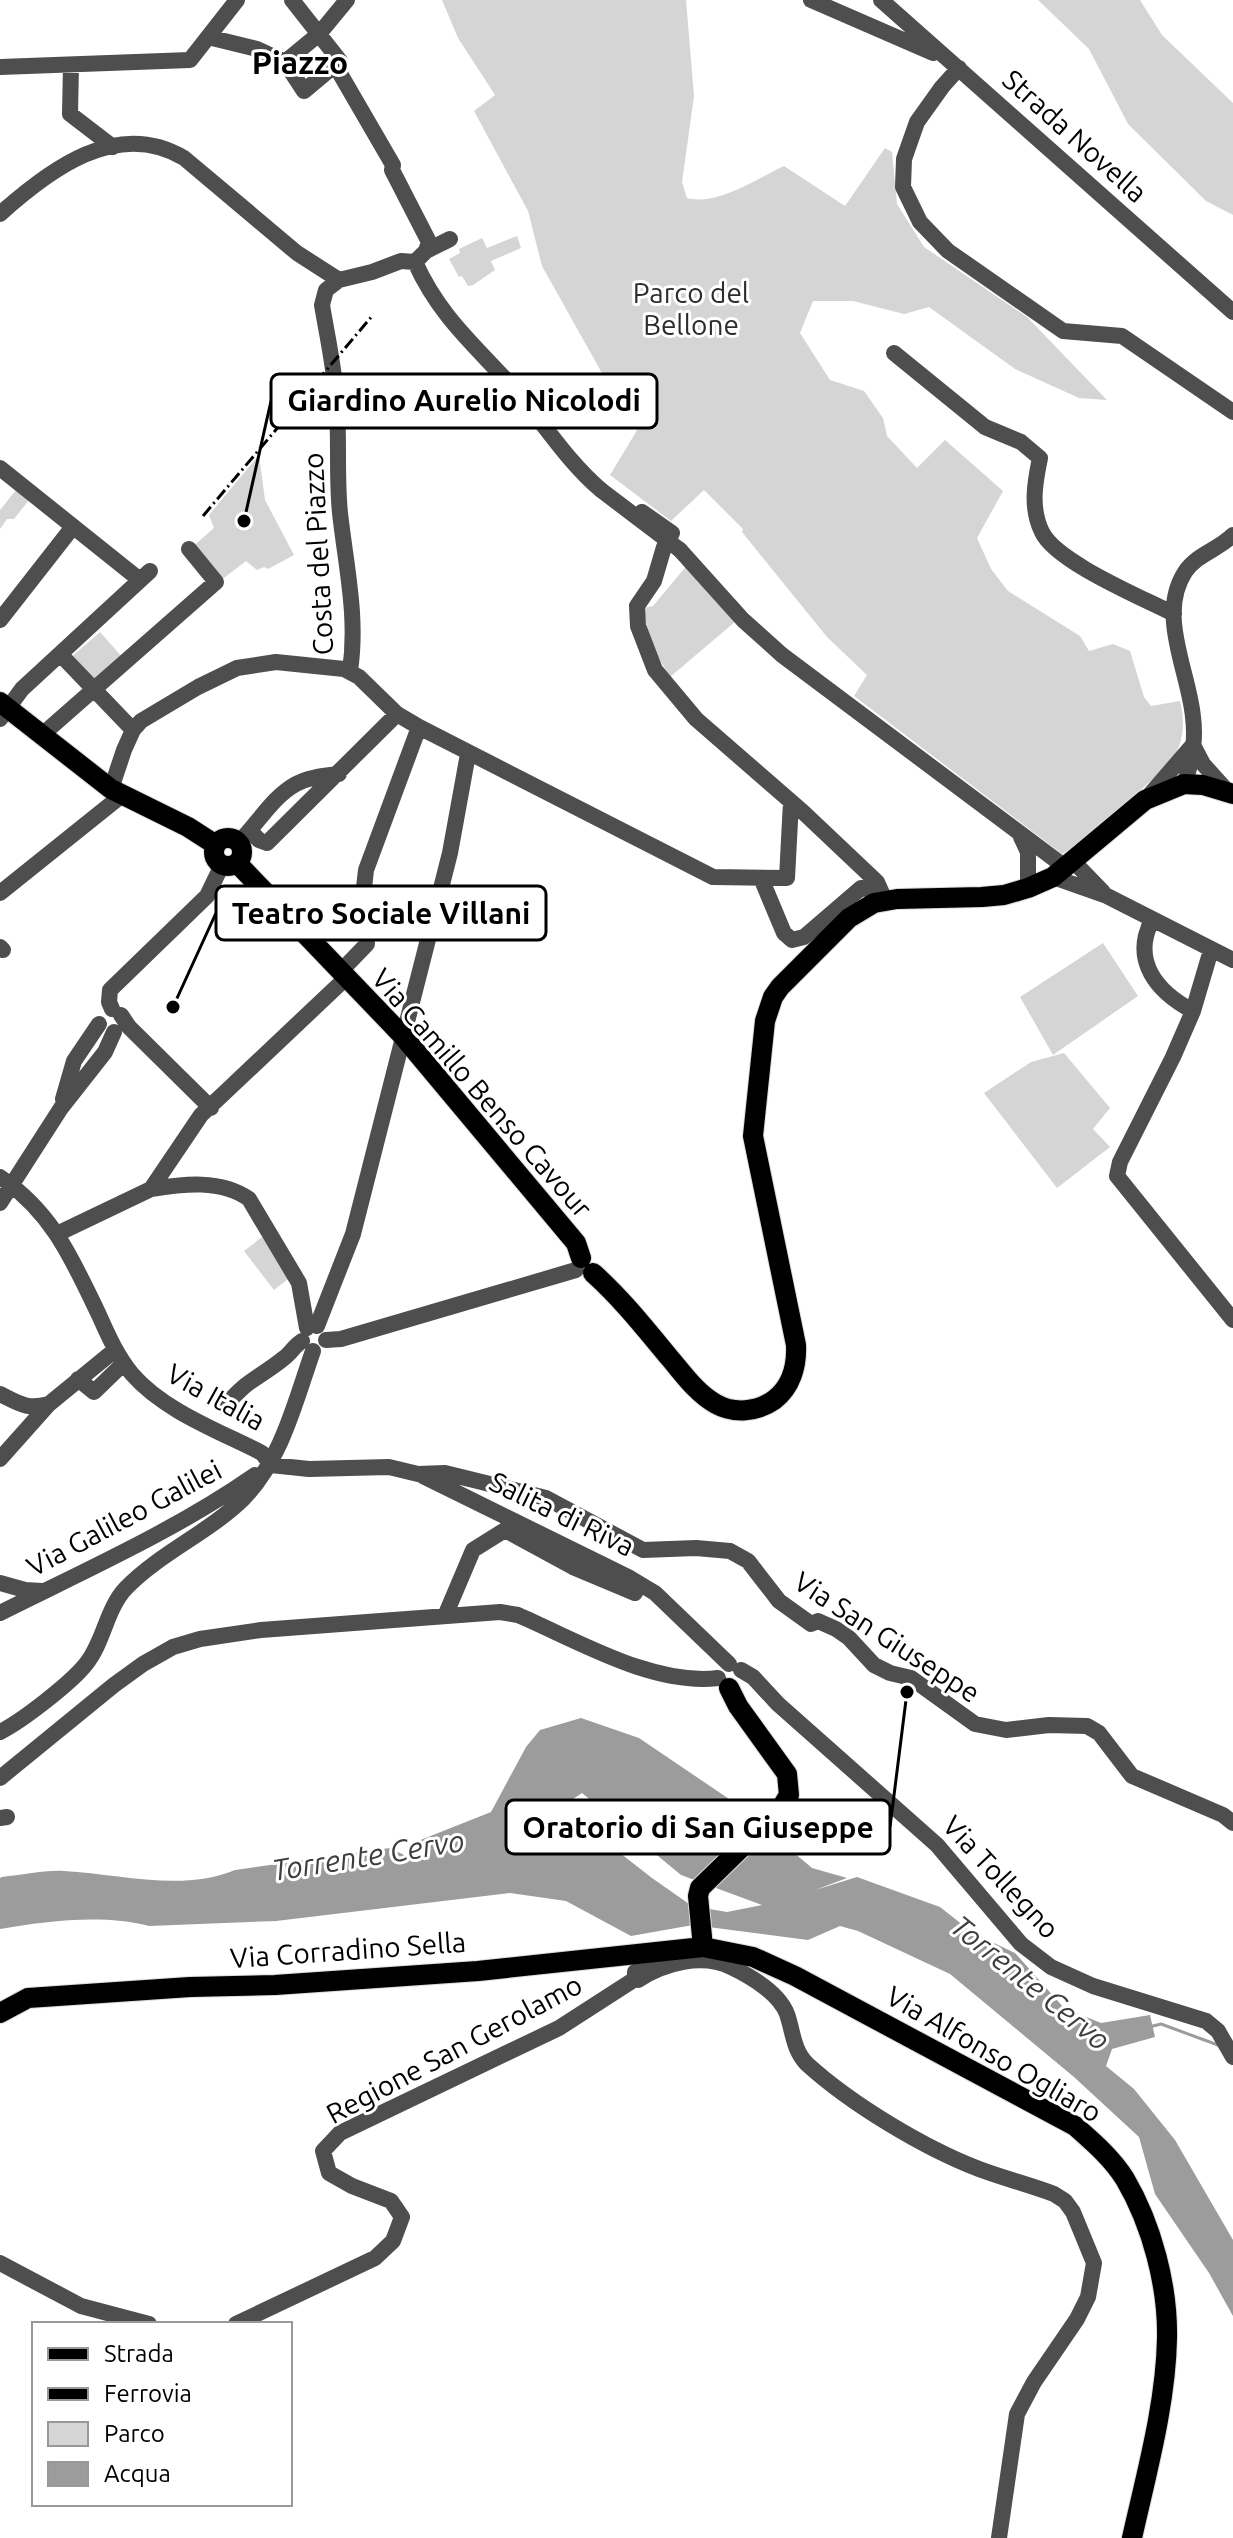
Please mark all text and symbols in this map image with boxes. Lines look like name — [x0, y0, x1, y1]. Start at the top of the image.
district label: Piazzo — [252, 44, 348, 80]
street label: Strada Novella — [997, 63, 1153, 208]
park label: Parco del Bellone — [633, 277, 749, 340]
callout: Giardino Aurelio Nicolodi — [271, 374, 657, 428]
text: Giardino Aurelio Nicolodi — [287, 383, 641, 417]
street label: Costa del Piazzo — [297, 452, 338, 656]
callout: Teatro Sociale Villani — [216, 886, 546, 940]
text: Teatro Sociale Villani — [232, 896, 530, 930]
street label: Via Camillo Benso Cavour — [366, 962, 599, 1223]
street label: Via Italia — [162, 1357, 271, 1436]
street label: Via Galileo Galilei — [21, 1453, 226, 1582]
street label: Salita di Riva — [485, 1465, 639, 1562]
street label: Via San Giuseppe — [789, 1565, 986, 1708]
callout: Oratorio di San Giuseppe — [506, 1800, 890, 1854]
street label: Via Tollegno — [937, 1809, 1066, 1944]
text: Oratorio di San Giuseppe — [522, 1810, 874, 1844]
water label: Torrente Cervo — [269, 1823, 466, 1887]
water label: Torrente Cervo — [944, 1908, 1117, 2057]
street label: Via Corradino Sella — [229, 1926, 467, 1973]
street label: Regione San Gerolamo — [321, 1968, 587, 2129]
street label: Via Alfonso Ogliaro — [881, 1979, 1107, 2128]
legend — [32, 2322, 292, 2506]
text: Strada — [104, 2340, 174, 2367]
text: Ferrovia — [104, 2380, 192, 2407]
text: Parco — [104, 2420, 165, 2447]
text: Acqua — [104, 2460, 171, 2487]

